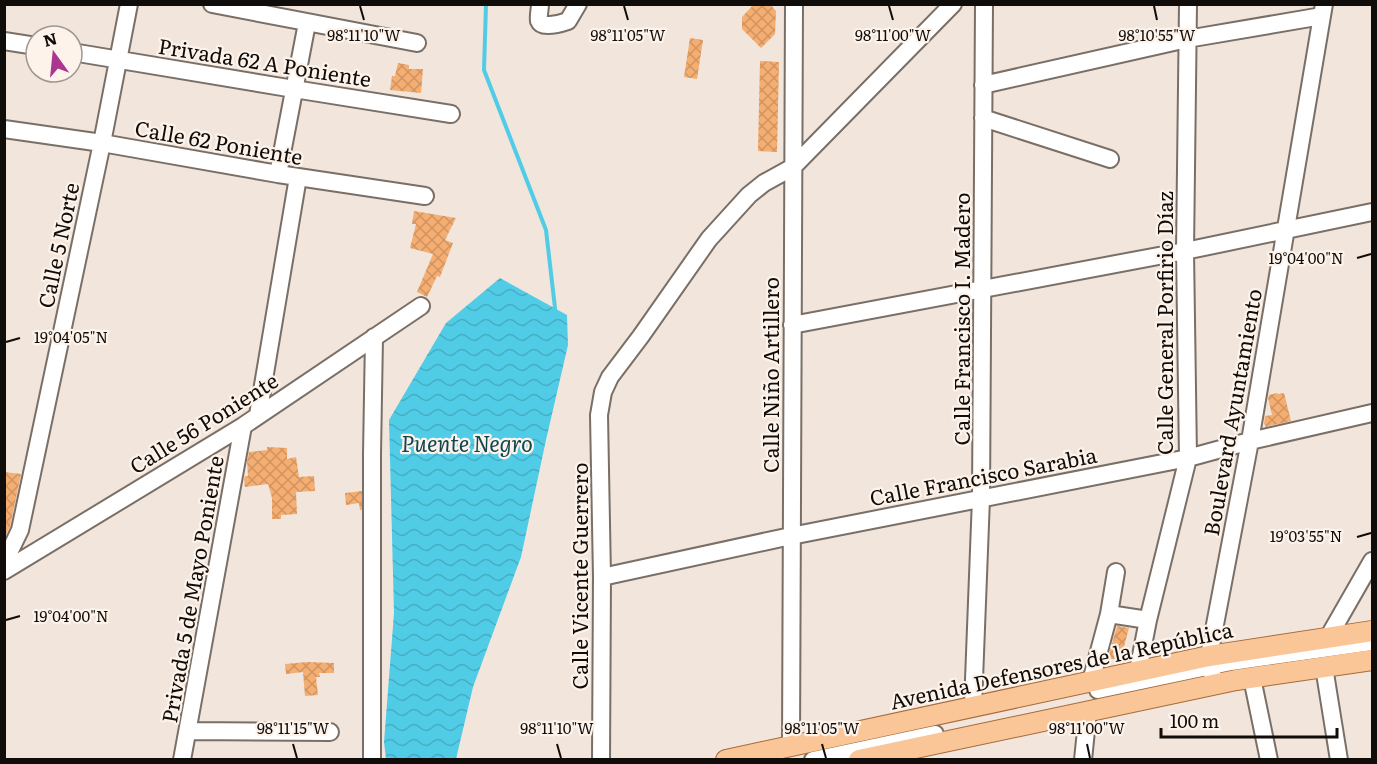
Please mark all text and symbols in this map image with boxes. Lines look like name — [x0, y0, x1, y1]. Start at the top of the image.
text: 98°11'10"W — [327, 23, 401, 46]
text: 98°11'05"W — [591, 23, 666, 46]
text: 98°11'00"W — [855, 23, 932, 46]
text: 98°10'55"W — [1119, 23, 1196, 46]
north arrow — [24, 24, 84, 84]
text: N — [40, 25, 59, 52]
street label: Privada 62 A Poniente — [156, 29, 374, 93]
street label: Calle 62 Poniente — [133, 111, 305, 171]
street label: Calle 5 Norte — [29, 179, 85, 311]
street label: Calle General Porfirio Díaz — [1148, 191, 1179, 455]
street label: Calle Francisco I. Madero — [945, 193, 976, 445]
text: 19°04'00"N — [1268, 246, 1344, 269]
street label: Calle Niño Artillero — [754, 277, 785, 473]
street label: Boulevard Ayuntamiento — [1194, 286, 1268, 538]
text: 19°04'05"N — [34, 325, 108, 348]
street label: Calle 56 Poniente — [123, 364, 283, 480]
water label: Puente Negro — [401, 426, 533, 459]
street label: Calle Francisco Sarabia — [867, 438, 1100, 512]
street label: Privada 5 de Mayo Poniente — [152, 453, 230, 725]
street label: Calle Vicente Guerrero — [563, 463, 594, 689]
text: 19°03'55"N — [1270, 524, 1342, 547]
text: 19°04'00"N — [33, 604, 109, 627]
street label: Avenida Defensores de la República — [887, 612, 1236, 716]
scale bar — [1161, 701, 1336, 739]
text: 100 m — [1170, 707, 1219, 734]
text: 98°11'15"W — [257, 716, 330, 739]
text: 98°11'10"W — [520, 716, 594, 739]
text: 98°11'05"W — [785, 716, 860, 739]
text: 98°11'00"W — [1049, 716, 1126, 739]

